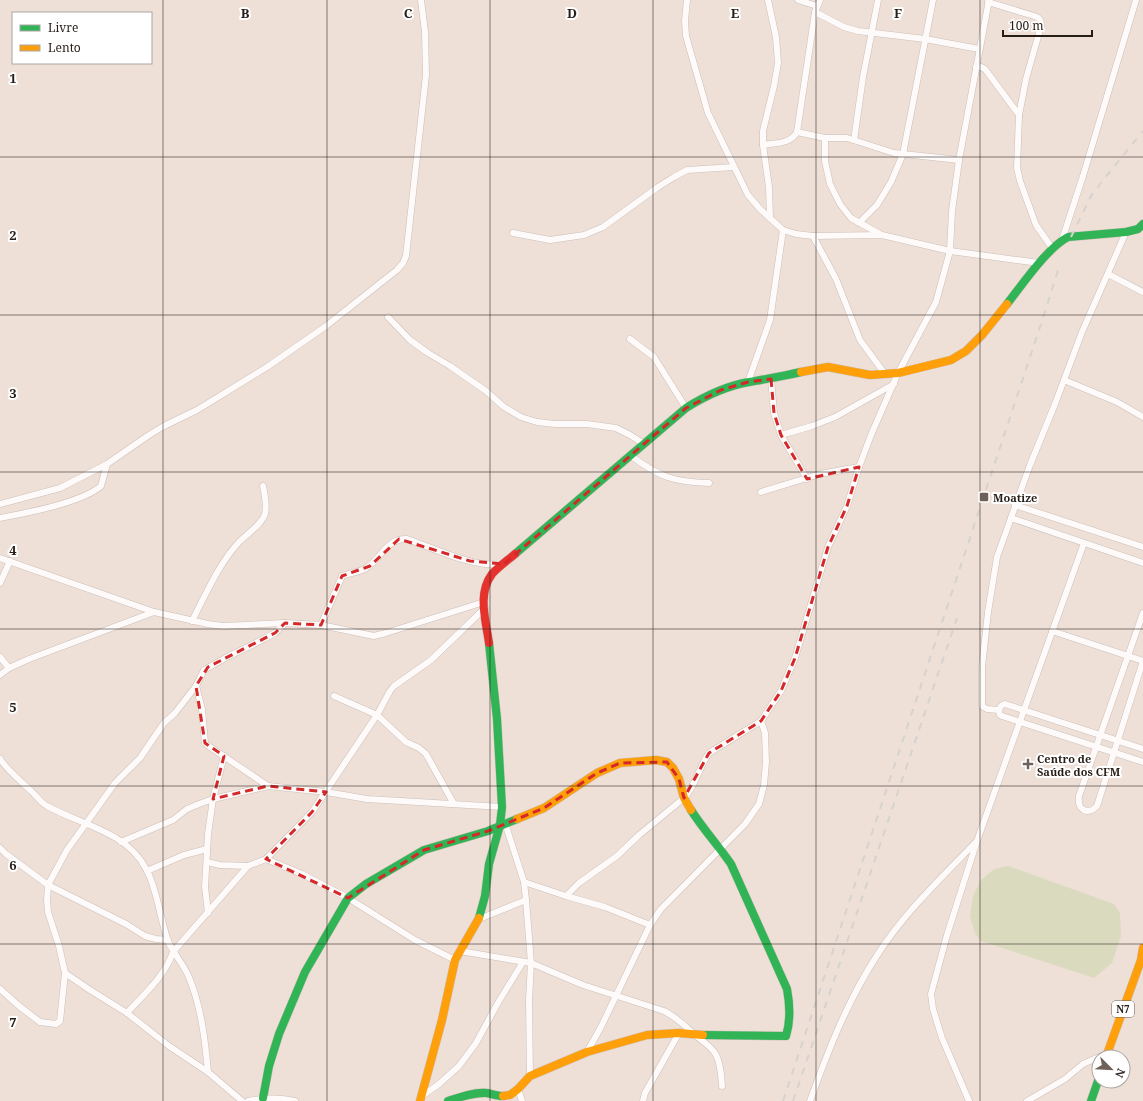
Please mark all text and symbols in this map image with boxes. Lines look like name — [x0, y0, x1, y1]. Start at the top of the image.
text: B — [241, 4, 250, 22]
text: C — [404, 4, 413, 22]
text: D — [567, 4, 577, 22]
text: E — [731, 4, 740, 22]
text: F — [894, 4, 902, 22]
legend — [12, 12, 152, 64]
scale bar — [1003, 12, 1092, 38]
text: 100 m — [1009, 17, 1044, 34]
text: Livre — [48, 19, 78, 36]
text: Lento — [48, 39, 81, 56]
text: 1 — [9, 69, 17, 87]
text: 2 — [9, 226, 17, 244]
text: 3 — [9, 384, 17, 402]
place label: Moatize — [993, 490, 1037, 505]
marker: Moatize — [978, 491, 990, 503]
text: 4 — [9, 541, 17, 559]
text: 5 — [9, 698, 17, 716]
place label: Centro de Saúde dos CFM — [1037, 751, 1121, 779]
marker: Centro de Saúde dos CFM — [1022, 758, 1034, 770]
text: 6 — [9, 856, 17, 874]
road number: N7 — [1112, 1001, 1134, 1017]
text: 7 — [9, 1013, 17, 1031]
north arrow — [1091, 1049, 1131, 1089]
text: N — [1112, 1066, 1129, 1081]

